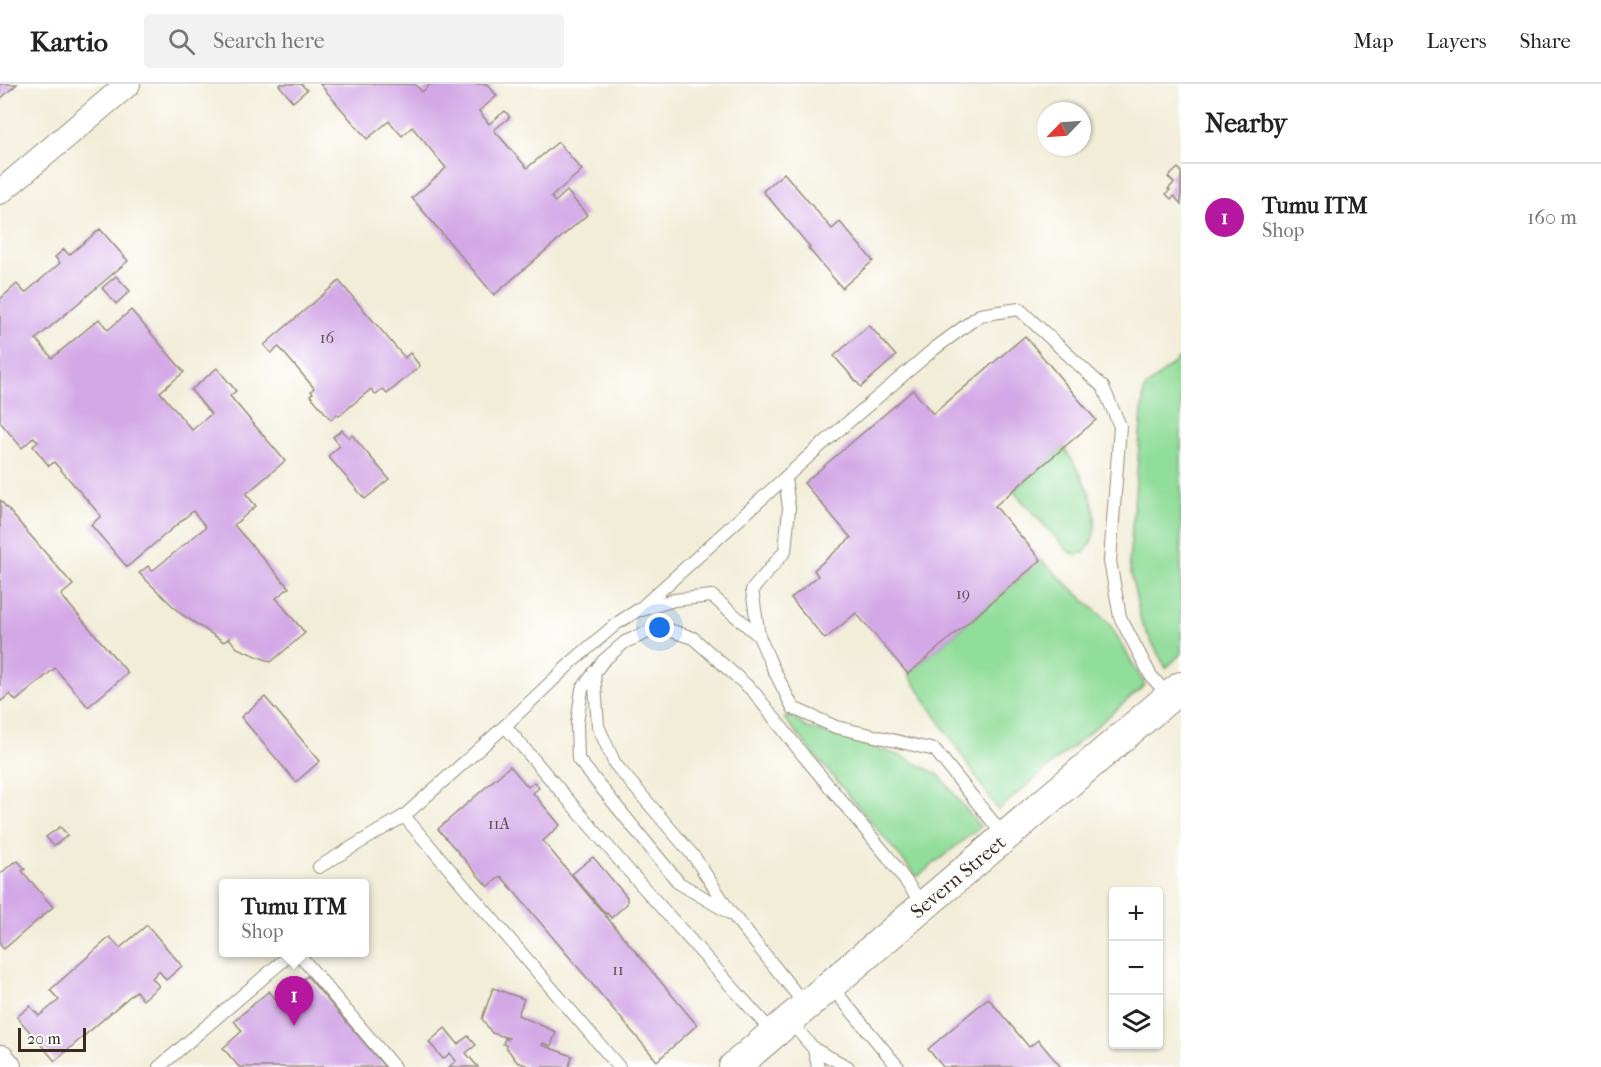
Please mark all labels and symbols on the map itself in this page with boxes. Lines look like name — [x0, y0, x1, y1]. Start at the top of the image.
north arrow — [1037, 102, 1091, 156]
house number: 16 — [320, 328, 334, 347]
house number: 19 — [956, 584, 970, 603]
your location — [645, 613, 674, 642]
house number: 11A — [488, 814, 511, 833]
street label: Severn Street — [906, 831, 1010, 923]
house number: 11 — [612, 960, 624, 979]
pin: 1 — [274, 976, 314, 1026]
scale bar — [18, 1025, 86, 1052]

